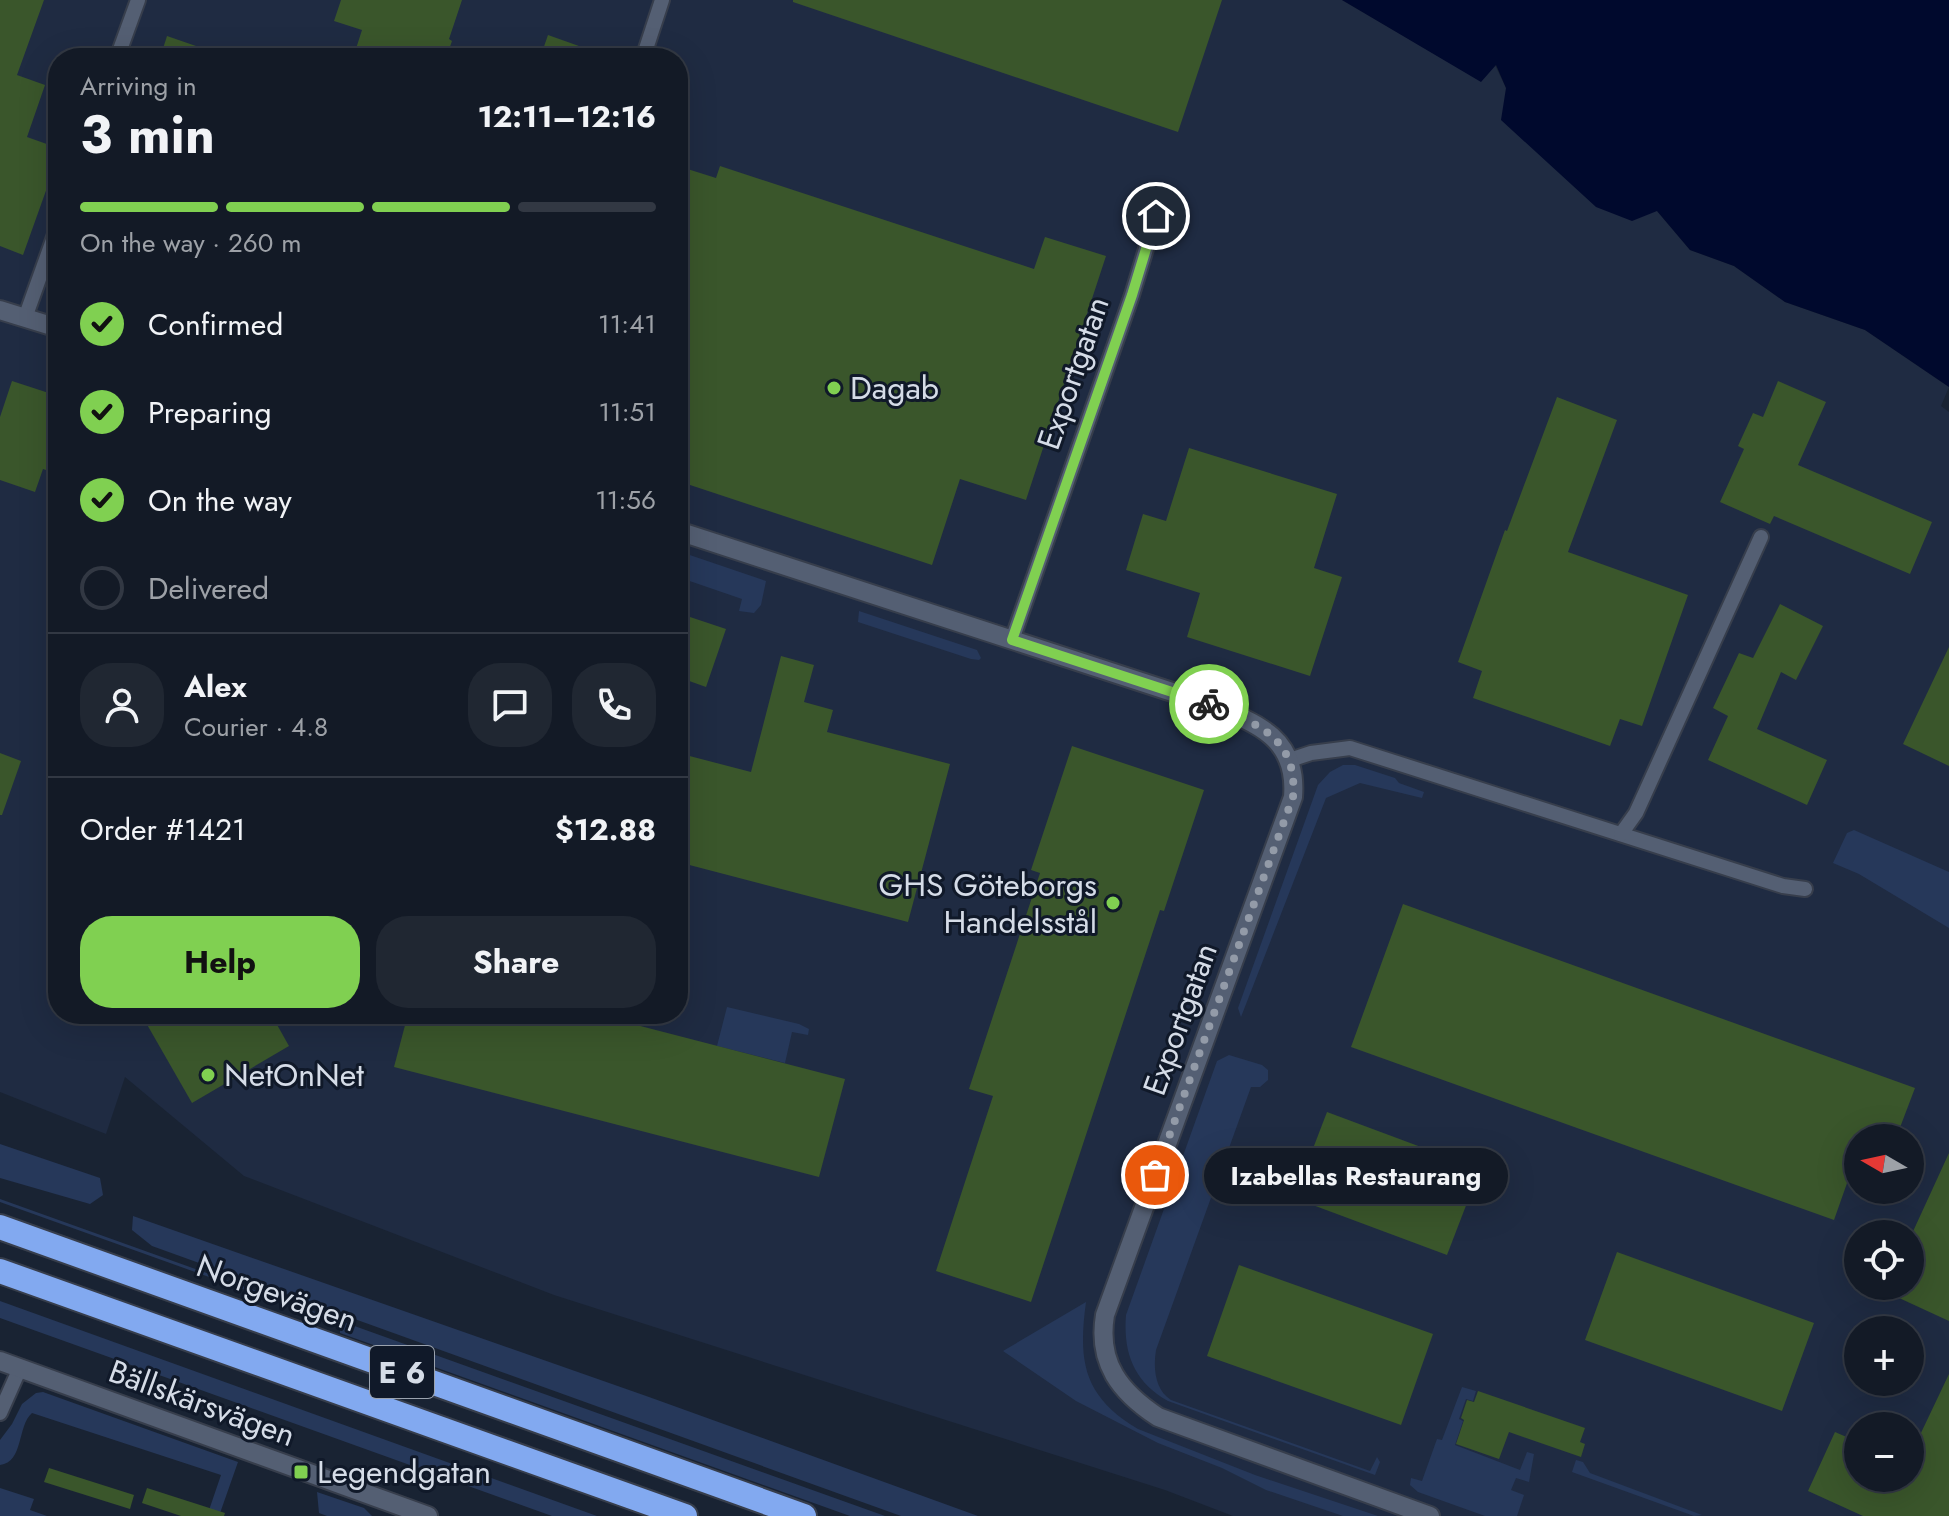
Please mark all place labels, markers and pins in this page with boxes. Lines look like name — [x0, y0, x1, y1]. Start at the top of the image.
pin — [1122, 182, 1190, 250]
place label: Dagab — [850, 365, 939, 411]
marker: Dagab — [825, 379, 843, 397]
place label: GHS Göteborgs Handelsstål — [878, 862, 1097, 945]
marker: GHS Göteborgs Handelsstål — [1104, 894, 1122, 912]
place label: NetOnNet — [224, 1052, 364, 1098]
marker: NetOnNet — [199, 1066, 217, 1084]
pin — [1121, 1141, 1189, 1209]
callout: Izabellas Restaurang — [1203, 1147, 1507, 1203]
place label: Legendgatan — [317, 1449, 491, 1495]
marker: Legendgatan — [292, 1463, 310, 1481]

